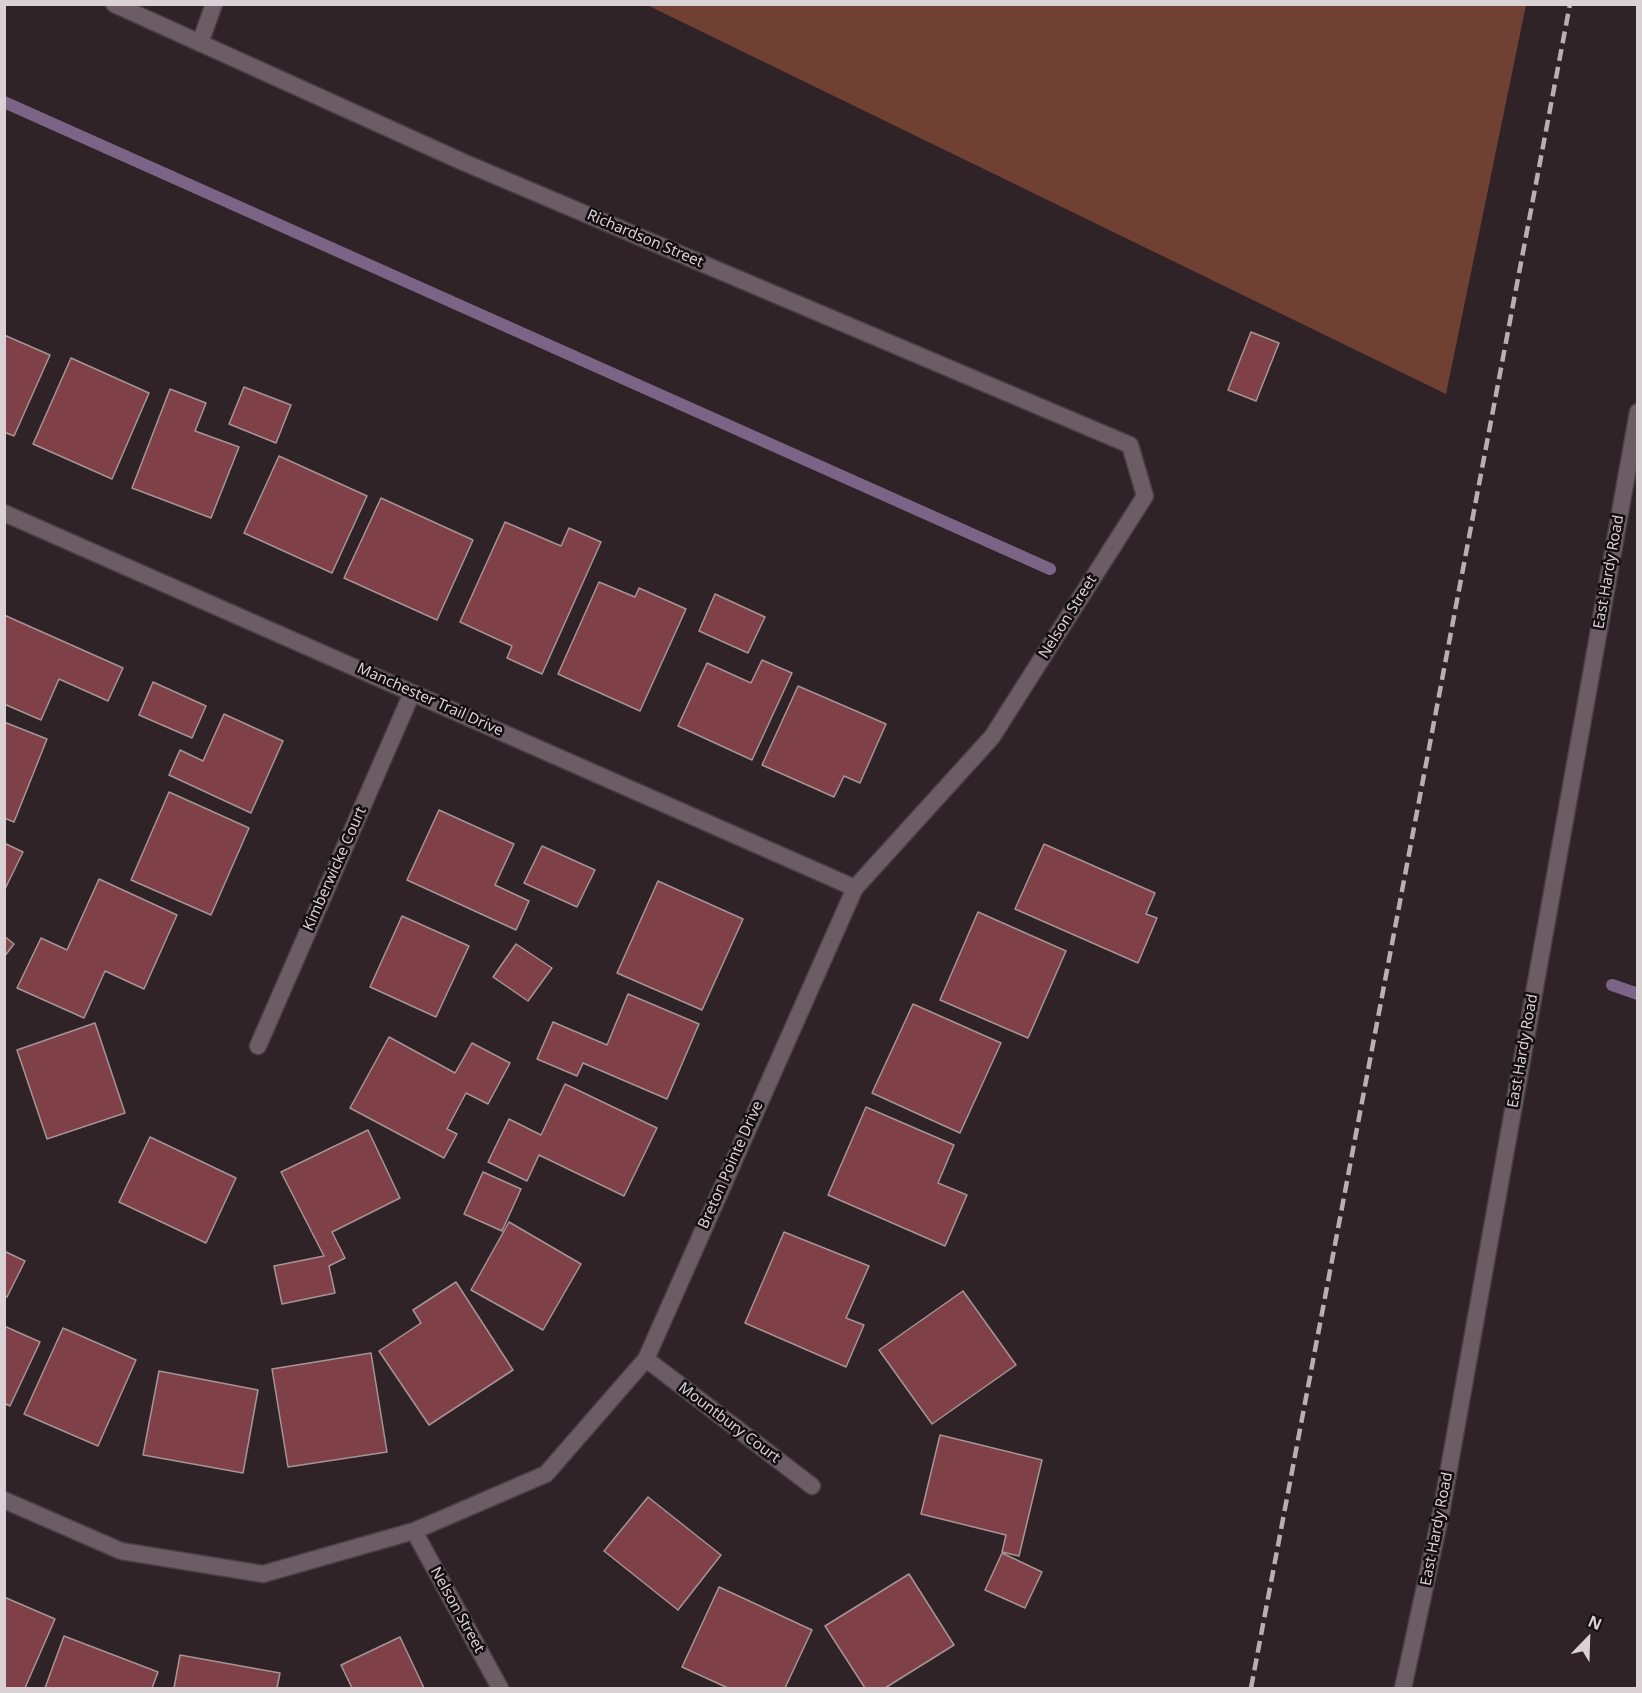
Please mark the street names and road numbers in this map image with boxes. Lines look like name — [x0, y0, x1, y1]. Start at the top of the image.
street label: Richardson Street — [584, 206, 706, 272]
street label: East Hardy Road — [1590, 514, 1628, 630]
street label: Nelson Street — [1035, 572, 1101, 662]
street label: Manchester Trail Drive — [354, 660, 506, 740]
street label: Kimberwicke Court — [300, 804, 370, 934]
street label: East Hardy Road — [1504, 993, 1542, 1109]
street label: Breton Pointe Drive — [695, 1098, 767, 1232]
street label: Mountbury Court — [675, 1379, 783, 1467]
street label: East Hardy Road — [1417, 1471, 1457, 1587]
street label: Nelson Street — [426, 1564, 488, 1656]

